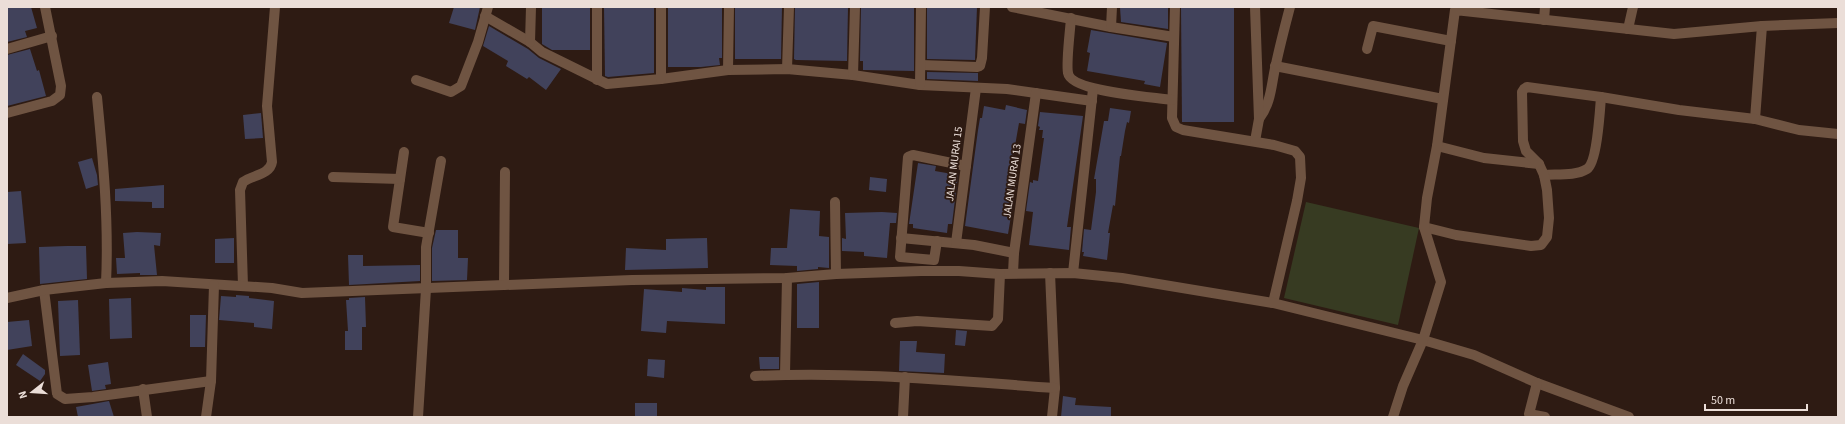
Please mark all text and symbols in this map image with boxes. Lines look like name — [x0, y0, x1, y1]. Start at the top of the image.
street label: JALAN MURAI 15 — [942, 126, 966, 202]
street label: JALAN MURAI 13 — [999, 143, 1025, 219]
north arrow — [12, 372, 52, 412]
scale bar — [1705, 386, 1807, 412]
text: N — [15, 389, 31, 400]
text: 50 m — [1711, 392, 1735, 409]

